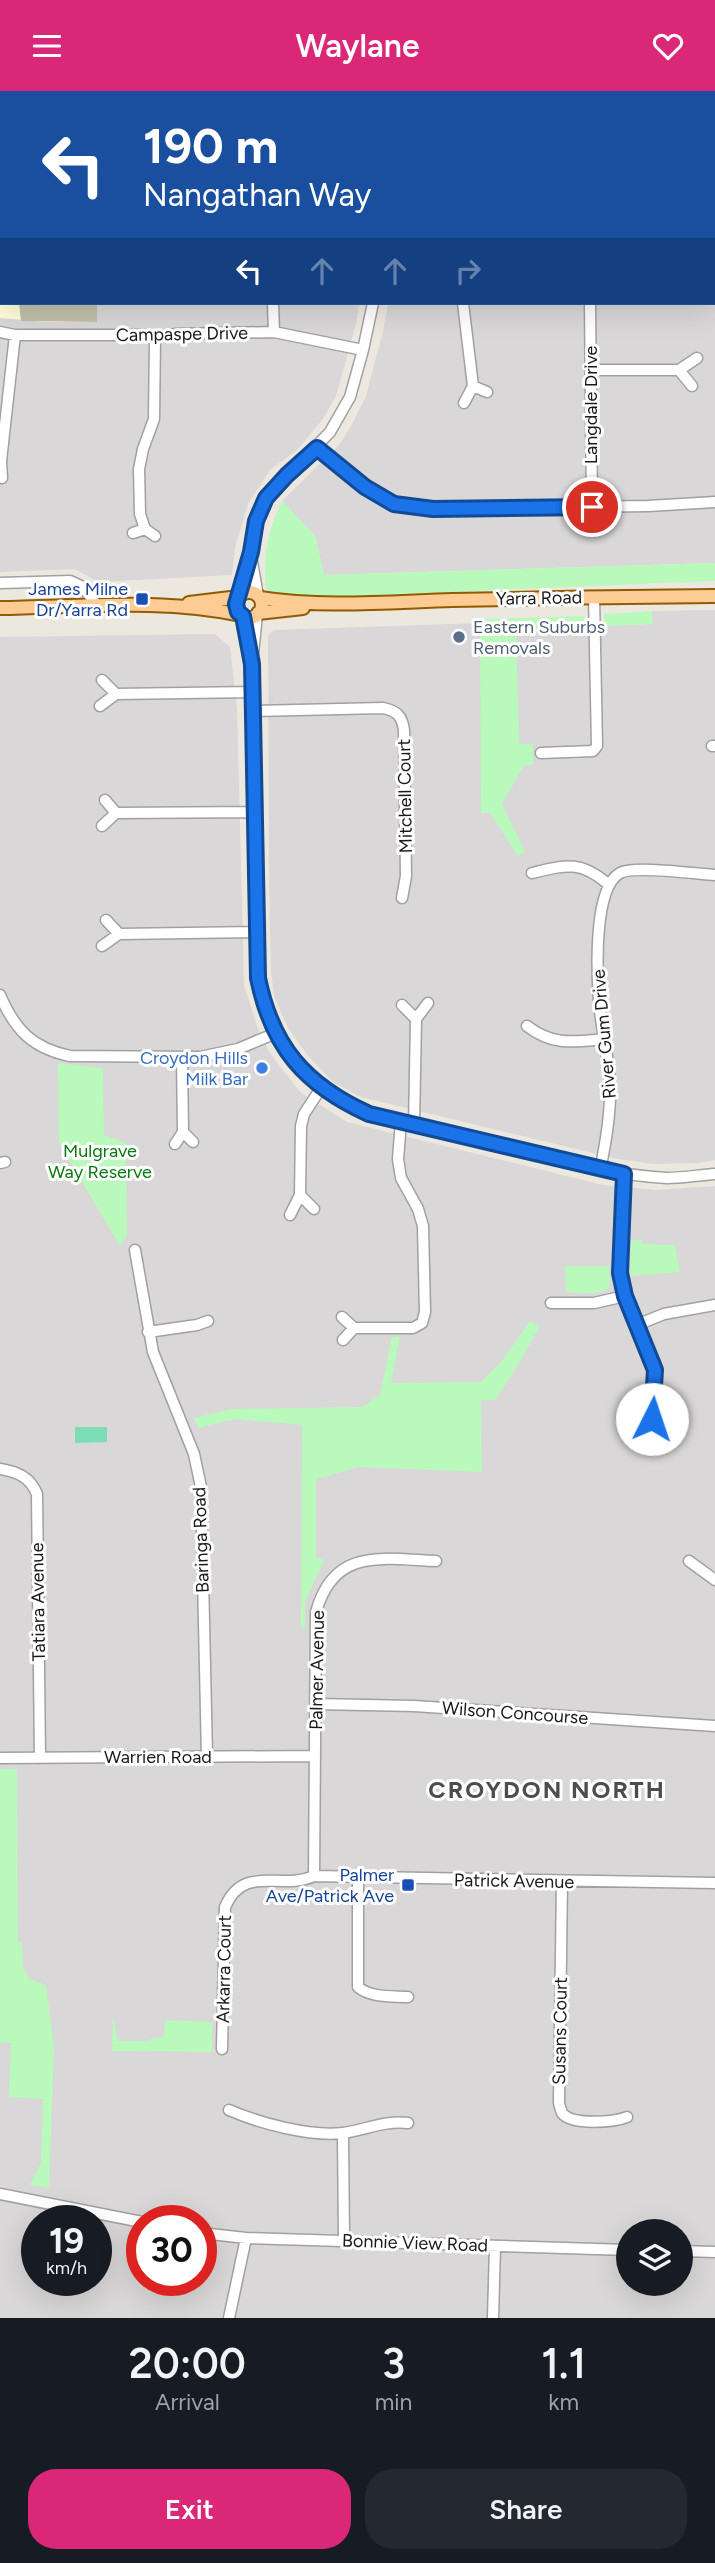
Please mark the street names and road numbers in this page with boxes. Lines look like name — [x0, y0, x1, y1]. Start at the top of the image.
street label: Campaspe Drive — [116, 322, 248, 346]
street label: Langdale Drive — [580, 345, 602, 464]
street label: Yarra Road — [496, 586, 582, 610]
street label: Mitchell Court — [393, 738, 417, 853]
street label: River Gum Drive — [587, 968, 621, 1100]
street label: Baringa Road — [188, 1487, 214, 1593]
street label: Tatiara Avenue — [26, 1542, 50, 1662]
street label: Palmer Avenue — [305, 1610, 329, 1730]
street label: Wilson Concourse — [441, 1697, 589, 1729]
street label: Warrien Road — [104, 1746, 212, 1768]
street label: Patrick Avenue — [454, 1869, 574, 1893]
street label: Arkarra Court — [212, 1915, 236, 2023]
street label: Susans Court — [548, 1977, 572, 2085]
street label: Bonnie View Road — [342, 2229, 488, 2257]

